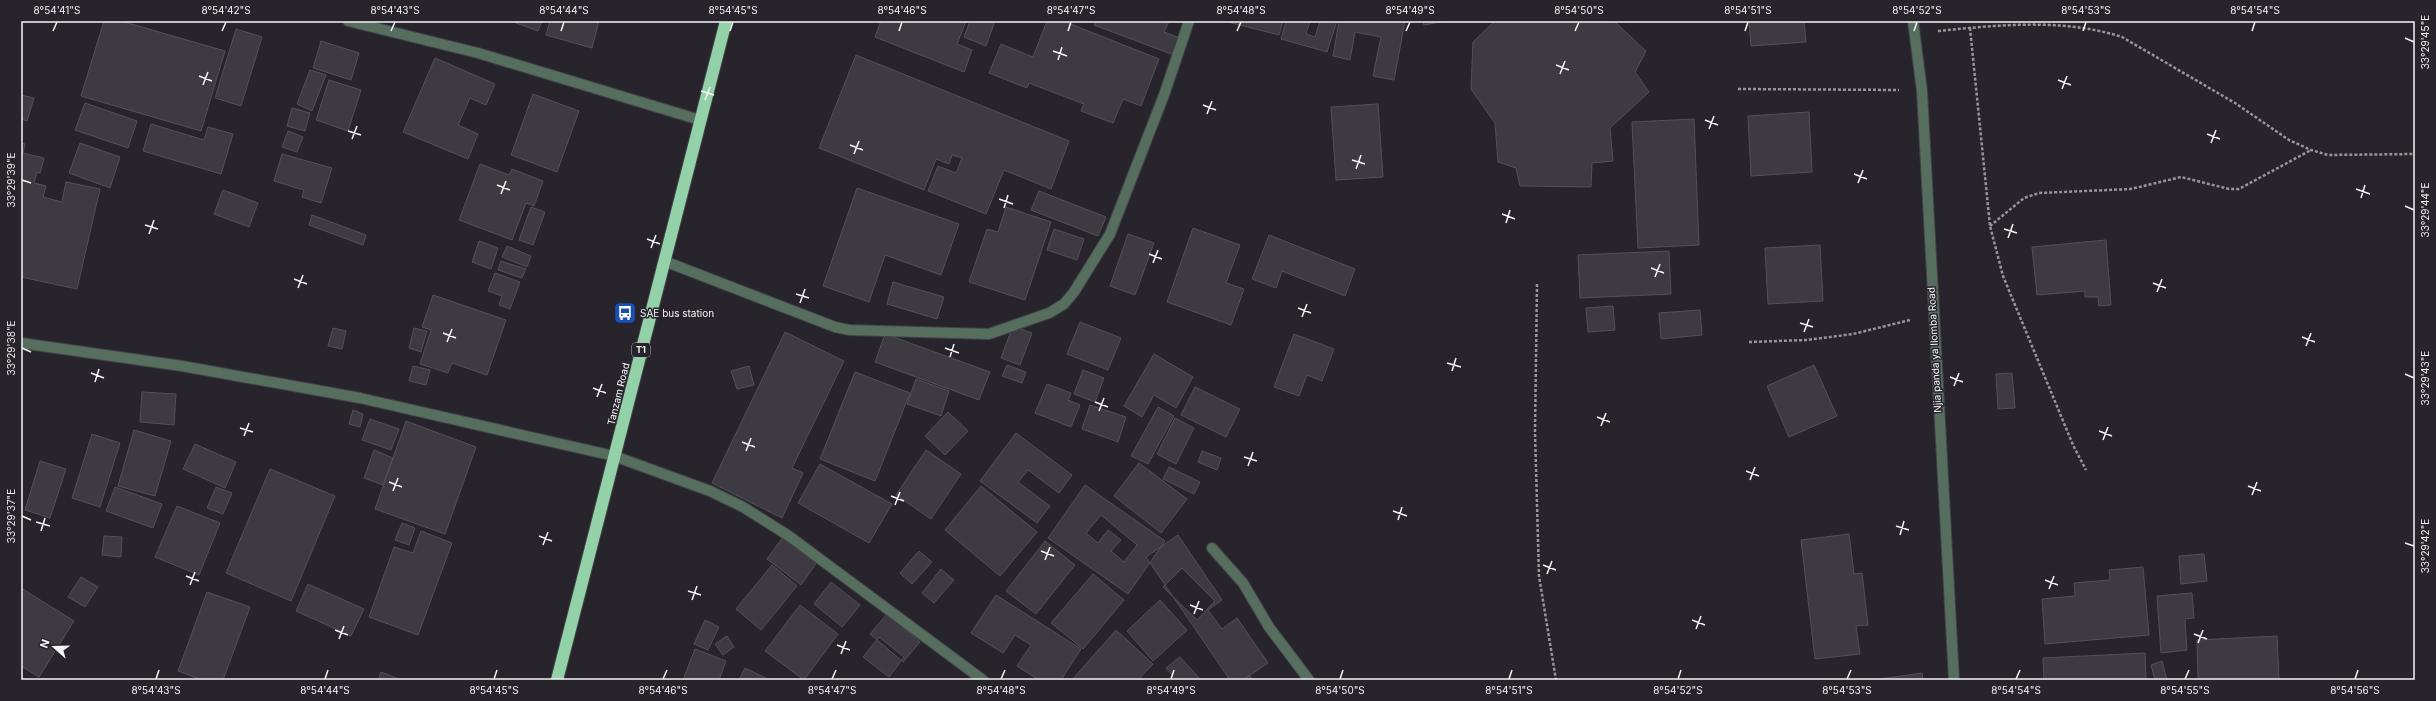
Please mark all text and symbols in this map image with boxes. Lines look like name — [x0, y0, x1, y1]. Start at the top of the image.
text: 8°54'41"S — [34, 4, 80, 16]
text: 8°54'42"S — [201, 4, 251, 16]
text: 8°54'43"S — [370, 4, 420, 16]
text: 8°54'44"S — [539, 4, 589, 16]
text: 8°54'45"S — [708, 4, 758, 16]
text: 8°54'46"S — [877, 4, 927, 16]
text: 8°54'47"S — [1047, 4, 1095, 16]
text: 8°54'48"S — [1216, 4, 1266, 16]
text: 8°54'49"S — [1385, 4, 1435, 16]
text: 8°54'50"S — [1554, 4, 1604, 16]
text: 8°54'51"S — [1724, 4, 1772, 16]
text: 8°54'52"S — [1892, 4, 1942, 16]
text: 8°54'53"S — [2061, 4, 2111, 16]
text: 8°54'54"S — [2230, 4, 2280, 16]
text: 33°29'45"E — [2419, 15, 2431, 69]
text: 33°29'39"E — [5, 152, 17, 208]
text: 33°29'44"E — [2419, 182, 2431, 238]
street label: Njia panda ya Ilomba Road — [1925, 287, 1943, 413]
bus stop icon: SAE bus station — [612, 300, 638, 326]
place label: SAE bus station — [640, 307, 714, 319]
text: 33°29'38"E — [5, 320, 17, 376]
road number: T1 — [632, 343, 650, 357]
text: 33°29'43"E — [2419, 351, 2431, 405]
street label: Tanzam Road — [604, 361, 632, 427]
text: 33°29'37"E — [5, 489, 17, 543]
text: 33°29'42"E — [2419, 519, 2431, 573]
north arrow — [34, 627, 74, 667]
text: N — [37, 637, 53, 650]
text: 8°54'43"S — [131, 684, 181, 696]
text: 8°54'44"S — [300, 684, 350, 696]
text: 8°54'45"S — [469, 684, 519, 696]
text: 8°54'46"S — [638, 684, 688, 696]
text: 8°54'47"S — [808, 684, 856, 696]
text: 8°54'48"S — [976, 684, 1026, 696]
text: 8°54'49"S — [1146, 684, 1196, 696]
text: 8°54'50"S — [1315, 684, 1365, 696]
text: 8°54'51"S — [1485, 684, 1533, 696]
text: 8°54'52"S — [1653, 684, 1703, 696]
text: 8°54'53"S — [1822, 684, 1872, 696]
text: 8°54'54"S — [1991, 684, 2041, 696]
text: 8°54'55"S — [2160, 684, 2210, 696]
text: 8°54'56"S — [2330, 684, 2380, 696]

